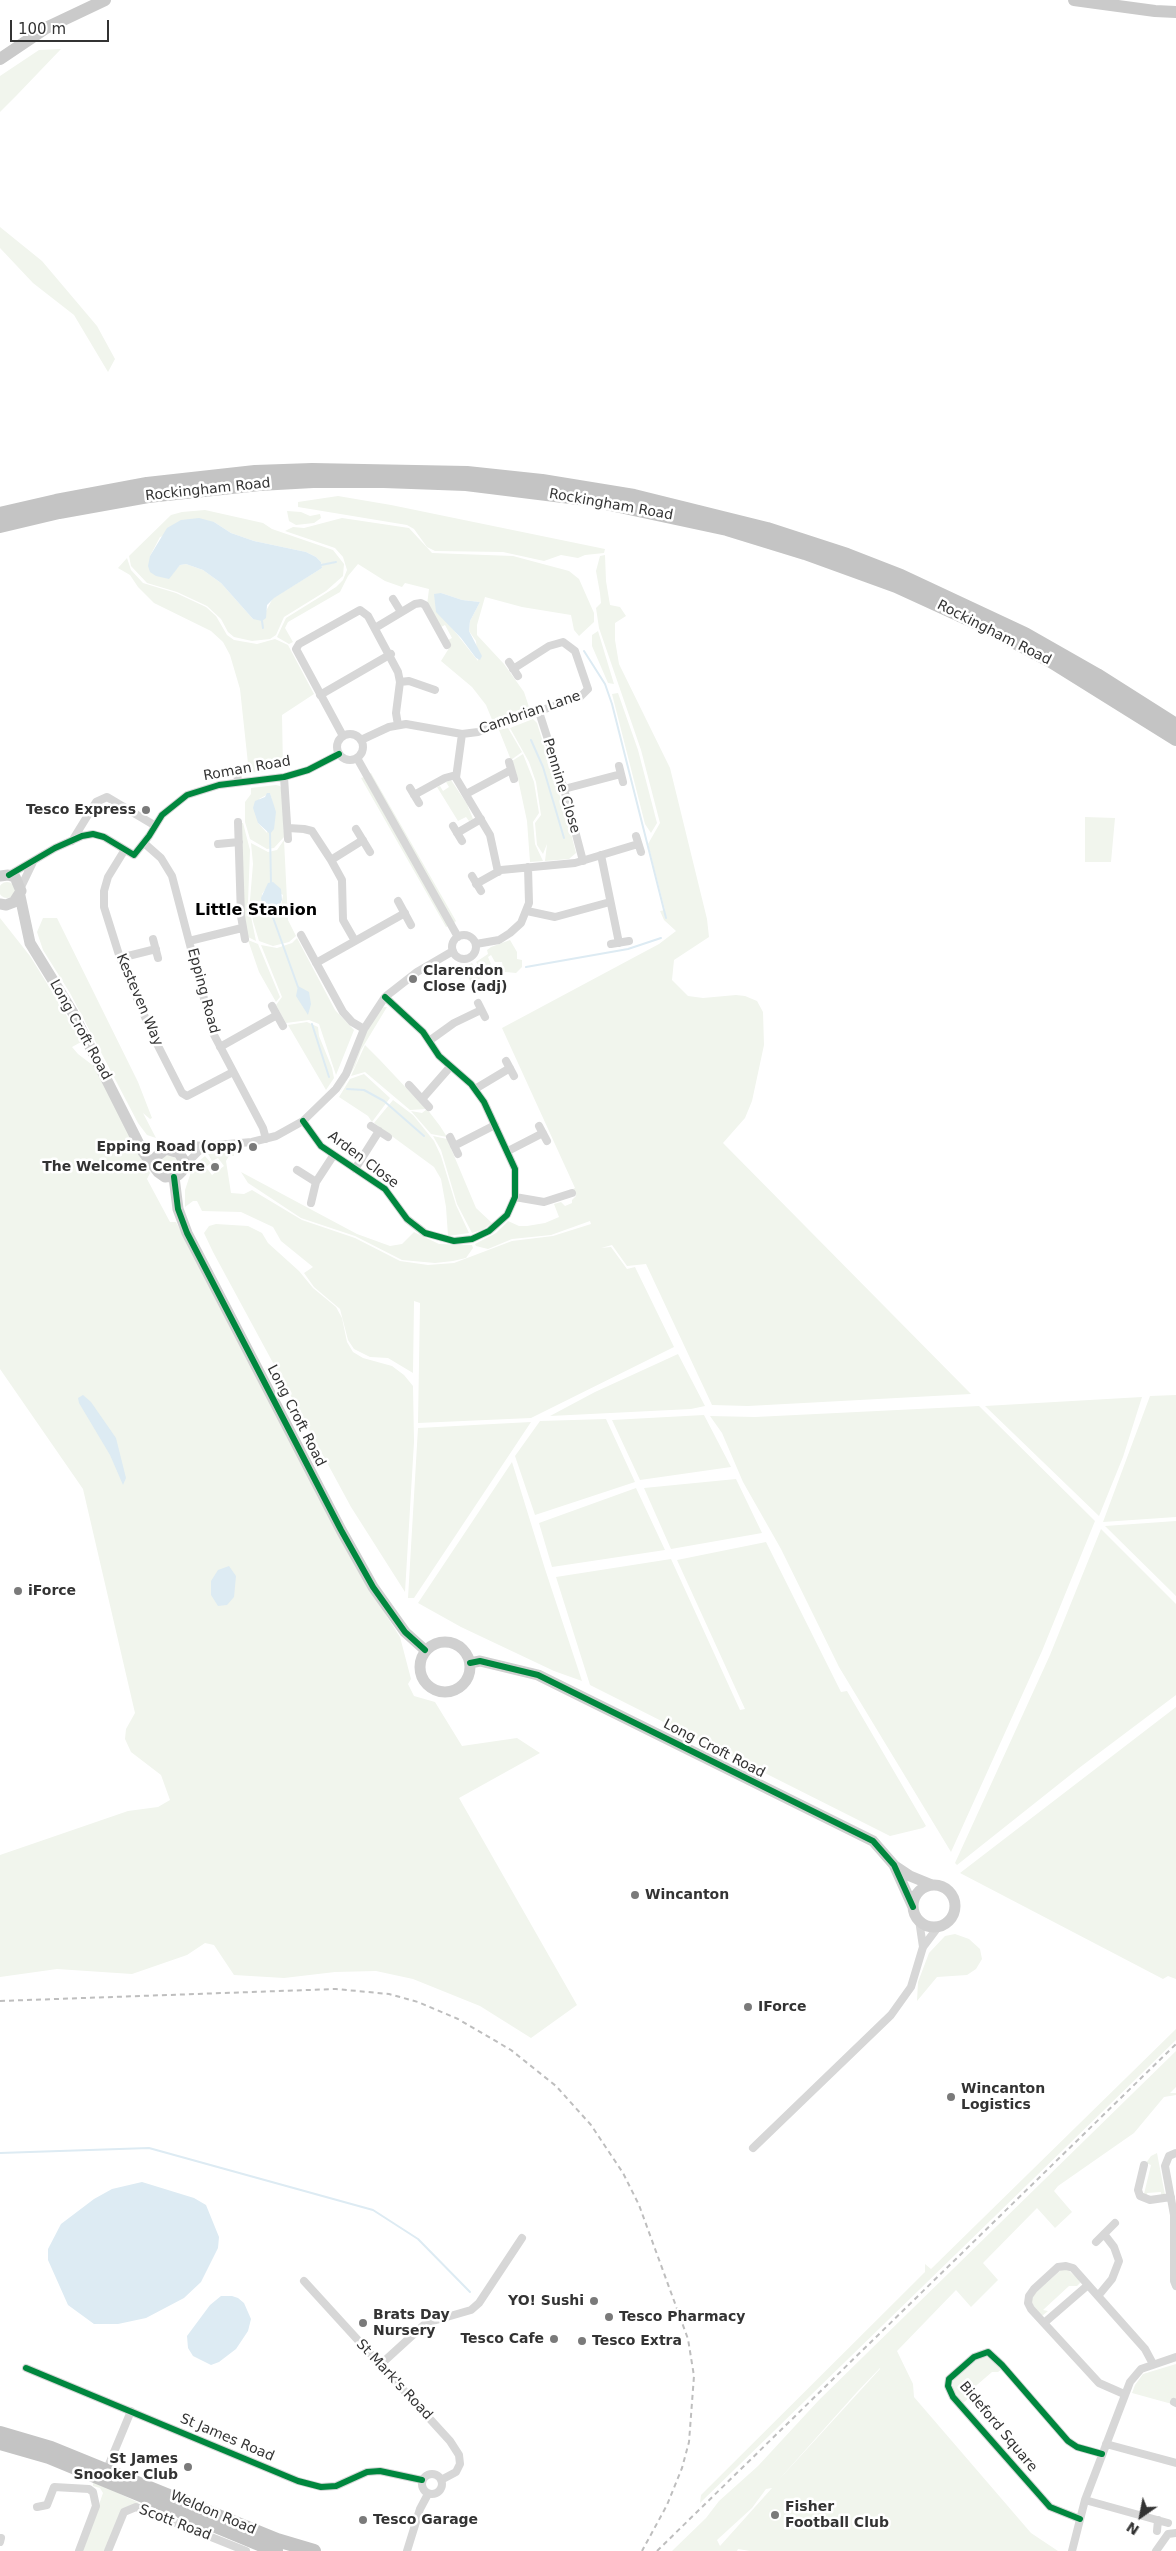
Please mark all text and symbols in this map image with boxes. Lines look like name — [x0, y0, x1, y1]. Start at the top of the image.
scale bar — [12, 10, 111, 42]
text: 100 m — [18, 20, 66, 38]
street label: Rockingham Road — [145, 475, 271, 505]
street label: Rockingham Road — [548, 486, 674, 524]
street label: Rockingham Road — [934, 597, 1054, 669]
street label: Cambrian Lane — [477, 688, 583, 738]
street label: Pennine Close — [539, 737, 583, 835]
street label: Roman Road — [202, 753, 292, 785]
place label: Tesco Express — [26, 802, 136, 818]
marker: Tesco Express — [140, 804, 152, 816]
district label: Little Stanion — [195, 901, 317, 921]
street label: Epping Road — [184, 946, 222, 1036]
street label: Kesteven Way — [112, 951, 166, 1049]
place label: Clarendon Close (adj) — [423, 963, 507, 996]
marker: Clarendon Close (adj) — [407, 973, 419, 985]
street label: Long Croft Road — [46, 977, 114, 1083]
street label: Arden Close — [324, 1128, 402, 1192]
place label: Epping Road (opp) — [97, 1139, 243, 1155]
marker: Epping Road (opp) — [247, 1141, 259, 1153]
place label: The Welcome Centre — [42, 1159, 205, 1175]
marker: The Welcome Centre — [209, 1161, 221, 1173]
street label: Long Croft Road — [263, 1362, 329, 1470]
place label: iForce — [28, 1583, 76, 1599]
marker: iForce — [12, 1585, 24, 1597]
street label: Long Croft Road — [660, 1716, 768, 1782]
place label: Wincanton — [645, 1887, 729, 1903]
marker: Wincanton — [629, 1889, 641, 1901]
place label: IForce — [758, 1999, 807, 2015]
marker: IForce — [742, 2001, 754, 2013]
place label: Wincanton Logistics — [961, 2081, 1045, 2114]
marker: Wincanton Logistics — [945, 2091, 957, 2103]
place label: YO! Sushi — [508, 2293, 584, 2309]
marker: YO! Sushi — [588, 2295, 600, 2307]
place label: Brats Day Nursery — [373, 2307, 450, 2340]
place label: Tesco Pharmacy — [619, 2309, 745, 2325]
marker: Tesco Pharmacy — [603, 2311, 615, 2323]
marker: Brats Day Nursery — [357, 2317, 369, 2329]
place label: Tesco Cafe — [460, 2331, 544, 2347]
marker: Tesco Cafe — [548, 2333, 560, 2345]
place label: Tesco Extra — [592, 2333, 682, 2349]
marker: Tesco Extra — [576, 2335, 588, 2347]
street label: St Mark's Road — [352, 2336, 436, 2424]
street label: Bideford Square — [955, 2378, 1041, 2476]
street label: St James Road — [177, 2411, 277, 2465]
place label: St James Snooker Club — [73, 2451, 178, 2484]
marker: St James Snooker Club — [182, 2461, 194, 2473]
street label: Weldon Road — [168, 2487, 258, 2539]
north arrow — [1116, 2491, 1166, 2541]
place label: Fisher Football Club — [785, 2499, 889, 2532]
street label: Scott Road — [137, 2502, 213, 2544]
marker: Fisher Football Club — [769, 2509, 781, 2521]
place label: Tesco Garage — [373, 2512, 478, 2528]
marker: Tesco Garage — [357, 2514, 369, 2526]
text: N — [1124, 2519, 1142, 2538]

